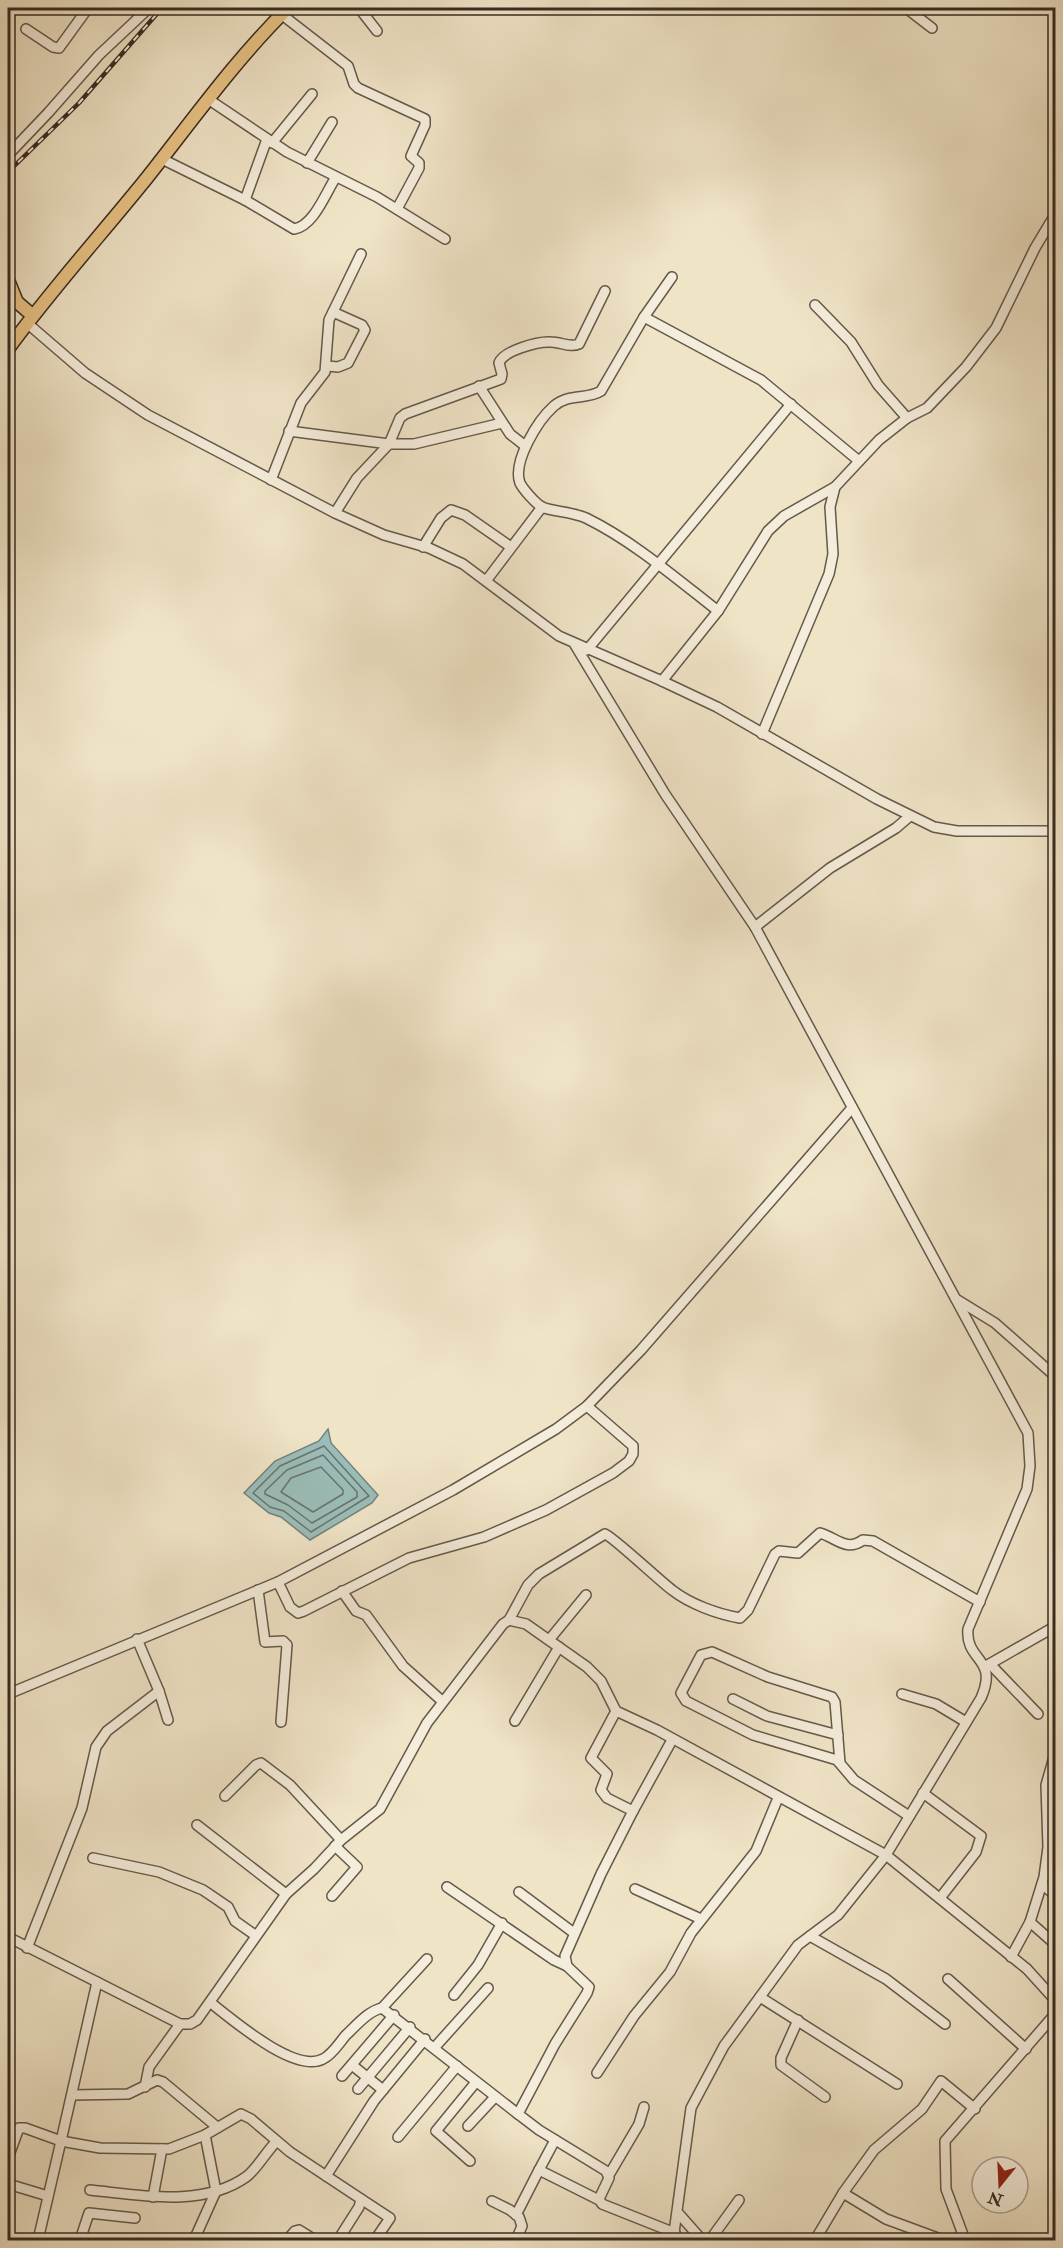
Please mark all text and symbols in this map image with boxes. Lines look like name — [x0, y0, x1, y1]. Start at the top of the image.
north arrow — [970, 2155, 1030, 2215]
text: N — [985, 2186, 1007, 2210]

